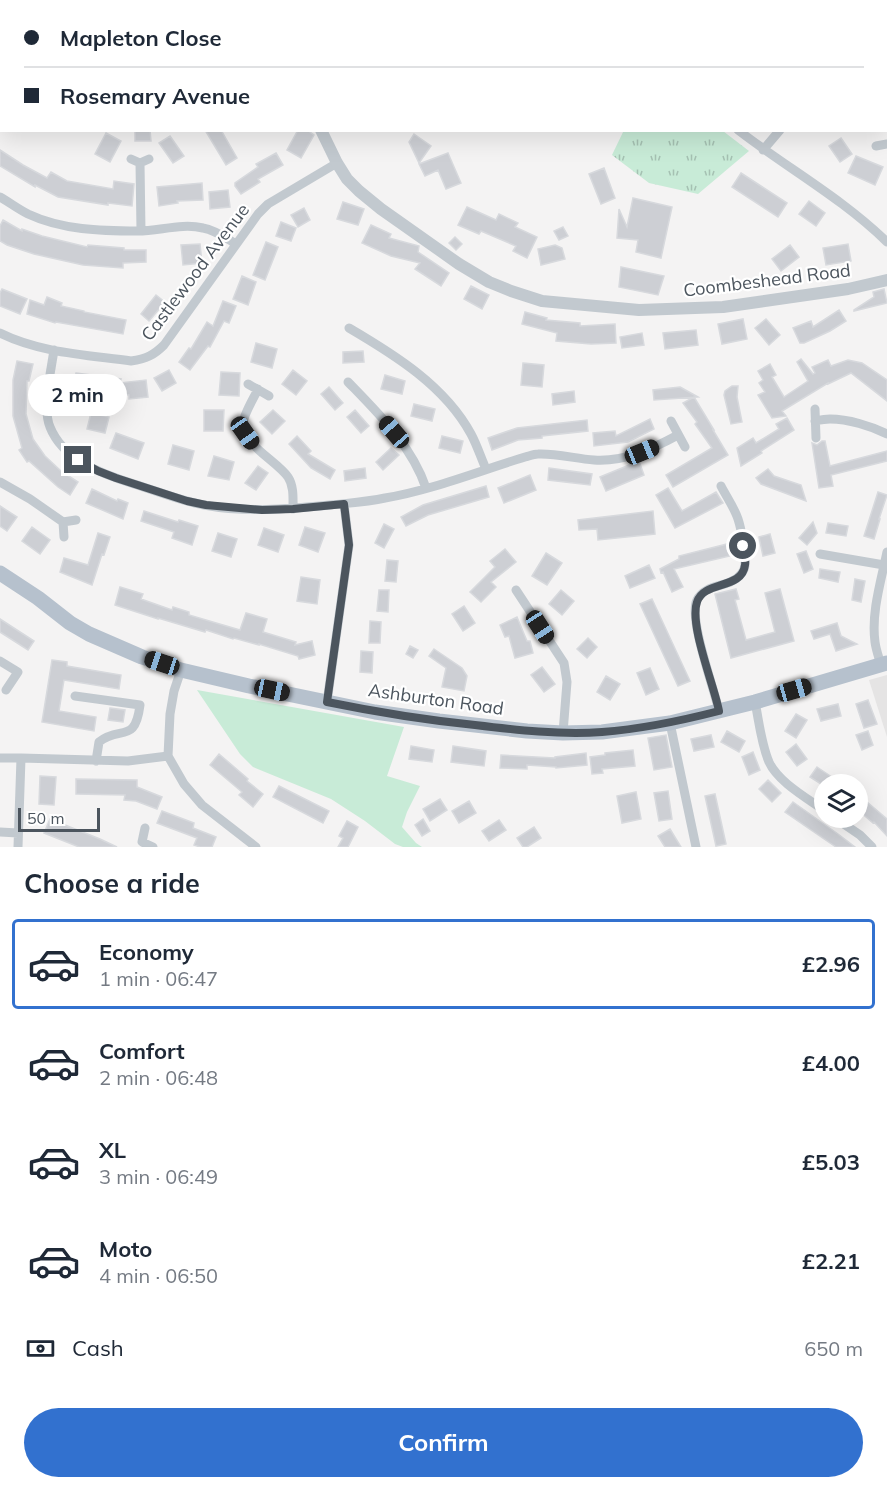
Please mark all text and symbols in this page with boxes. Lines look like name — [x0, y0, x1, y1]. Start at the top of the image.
text: Mapleton Close — [60, 24, 222, 52]
text: Rosemary Avenue — [60, 82, 250, 110]
street label: Castlewood Avenue — [136, 199, 254, 345]
street label: Coombeshead Road — [682, 258, 852, 302]
callout: 2 min — [28, 373, 128, 415]
text: 2 min — [51, 382, 104, 407]
car — [227, 413, 263, 453]
car — [375, 413, 413, 451]
car — [622, 437, 662, 467]
route end — [64, 446, 91, 473]
route start — [729, 532, 756, 559]
car — [523, 607, 557, 647]
car — [142, 649, 182, 677]
car — [774, 676, 814, 704]
car — [253, 677, 291, 703]
street label: Ashburton Road — [367, 678, 505, 720]
map controls — [814, 774, 868, 828]
button: layers — [814, 774, 868, 828]
scale bar — [18, 805, 100, 832]
text: 50 m — [27, 808, 64, 828]
text: Choose a ride — [24, 866, 200, 900]
icon: car — [27, 937, 81, 991]
text: Economy — [99, 938, 194, 966]
text: £2.96 — [802, 950, 860, 978]
text: 1 min · 06:47 — [99, 966, 218, 991]
icon: car — [27, 1036, 81, 1090]
text: Comfort — [99, 1037, 185, 1065]
text: £4.00 — [802, 1049, 860, 1077]
text: 2 min · 06:48 — [99, 1065, 218, 1090]
icon: car — [27, 1135, 81, 1189]
text: XL — [99, 1136, 126, 1164]
text: £5.03 — [802, 1148, 860, 1176]
text: 3 min · 06:49 — [99, 1164, 218, 1189]
icon: car — [27, 1234, 81, 1288]
text: Moto — [99, 1235, 152, 1263]
text: £2.21 — [802, 1247, 860, 1275]
text: 4 min · 06:50 — [99, 1263, 218, 1288]
icon: cash — [24, 1332, 57, 1365]
text: Cash — [72, 1334, 124, 1362]
text: 650 m — [804, 1336, 863, 1361]
button: Confirm — [24, 1408, 863, 1477]

